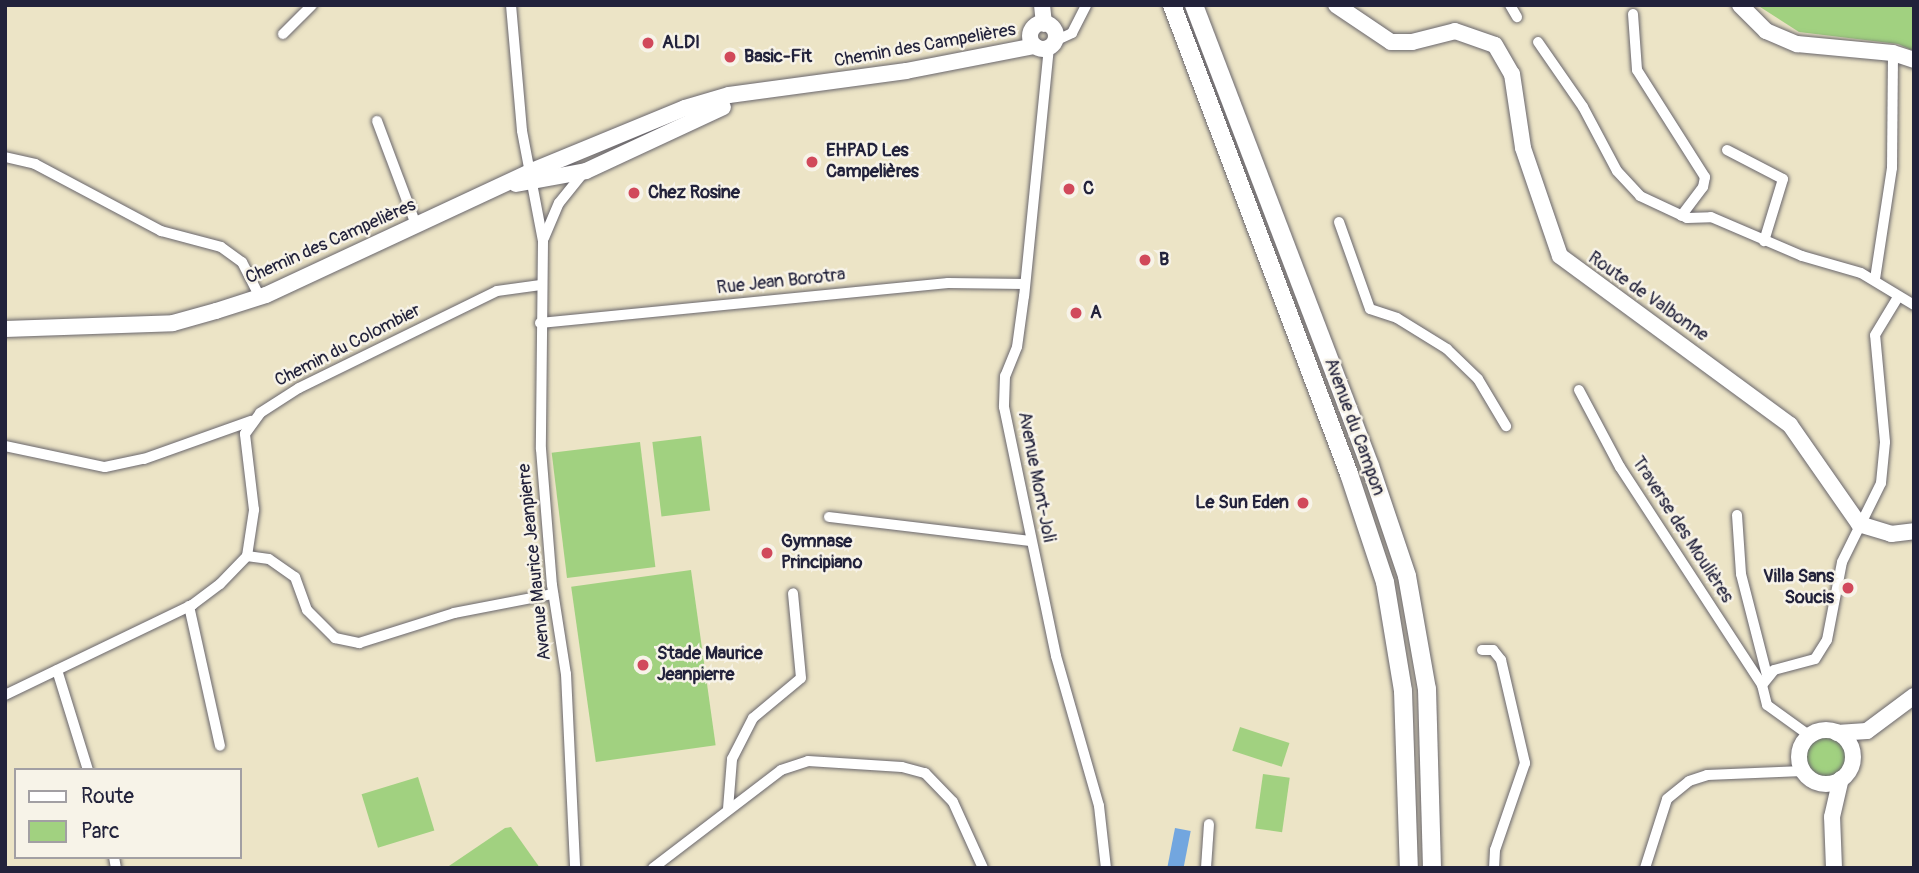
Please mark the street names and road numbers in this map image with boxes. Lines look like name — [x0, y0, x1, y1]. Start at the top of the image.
street label: Chemin des Campelières — [832, 19, 1018, 73]
street label: Chemin des Campelières — [243, 195, 419, 289]
street label: Route de Valbonne — [1584, 247, 1712, 347]
street label: Rue Jean Borotra — [716, 265, 846, 299]
street label: Chemin du Colombier — [272, 300, 424, 392]
street label: Avenue du Campon — [1319, 355, 1389, 499]
street label: Avenue Mont-Joli — [1013, 410, 1059, 544]
street label: Traverse des Moulières — [1627, 453, 1737, 607]
street label: Avenue Maurice Jeanpierre — [514, 462, 556, 662]

